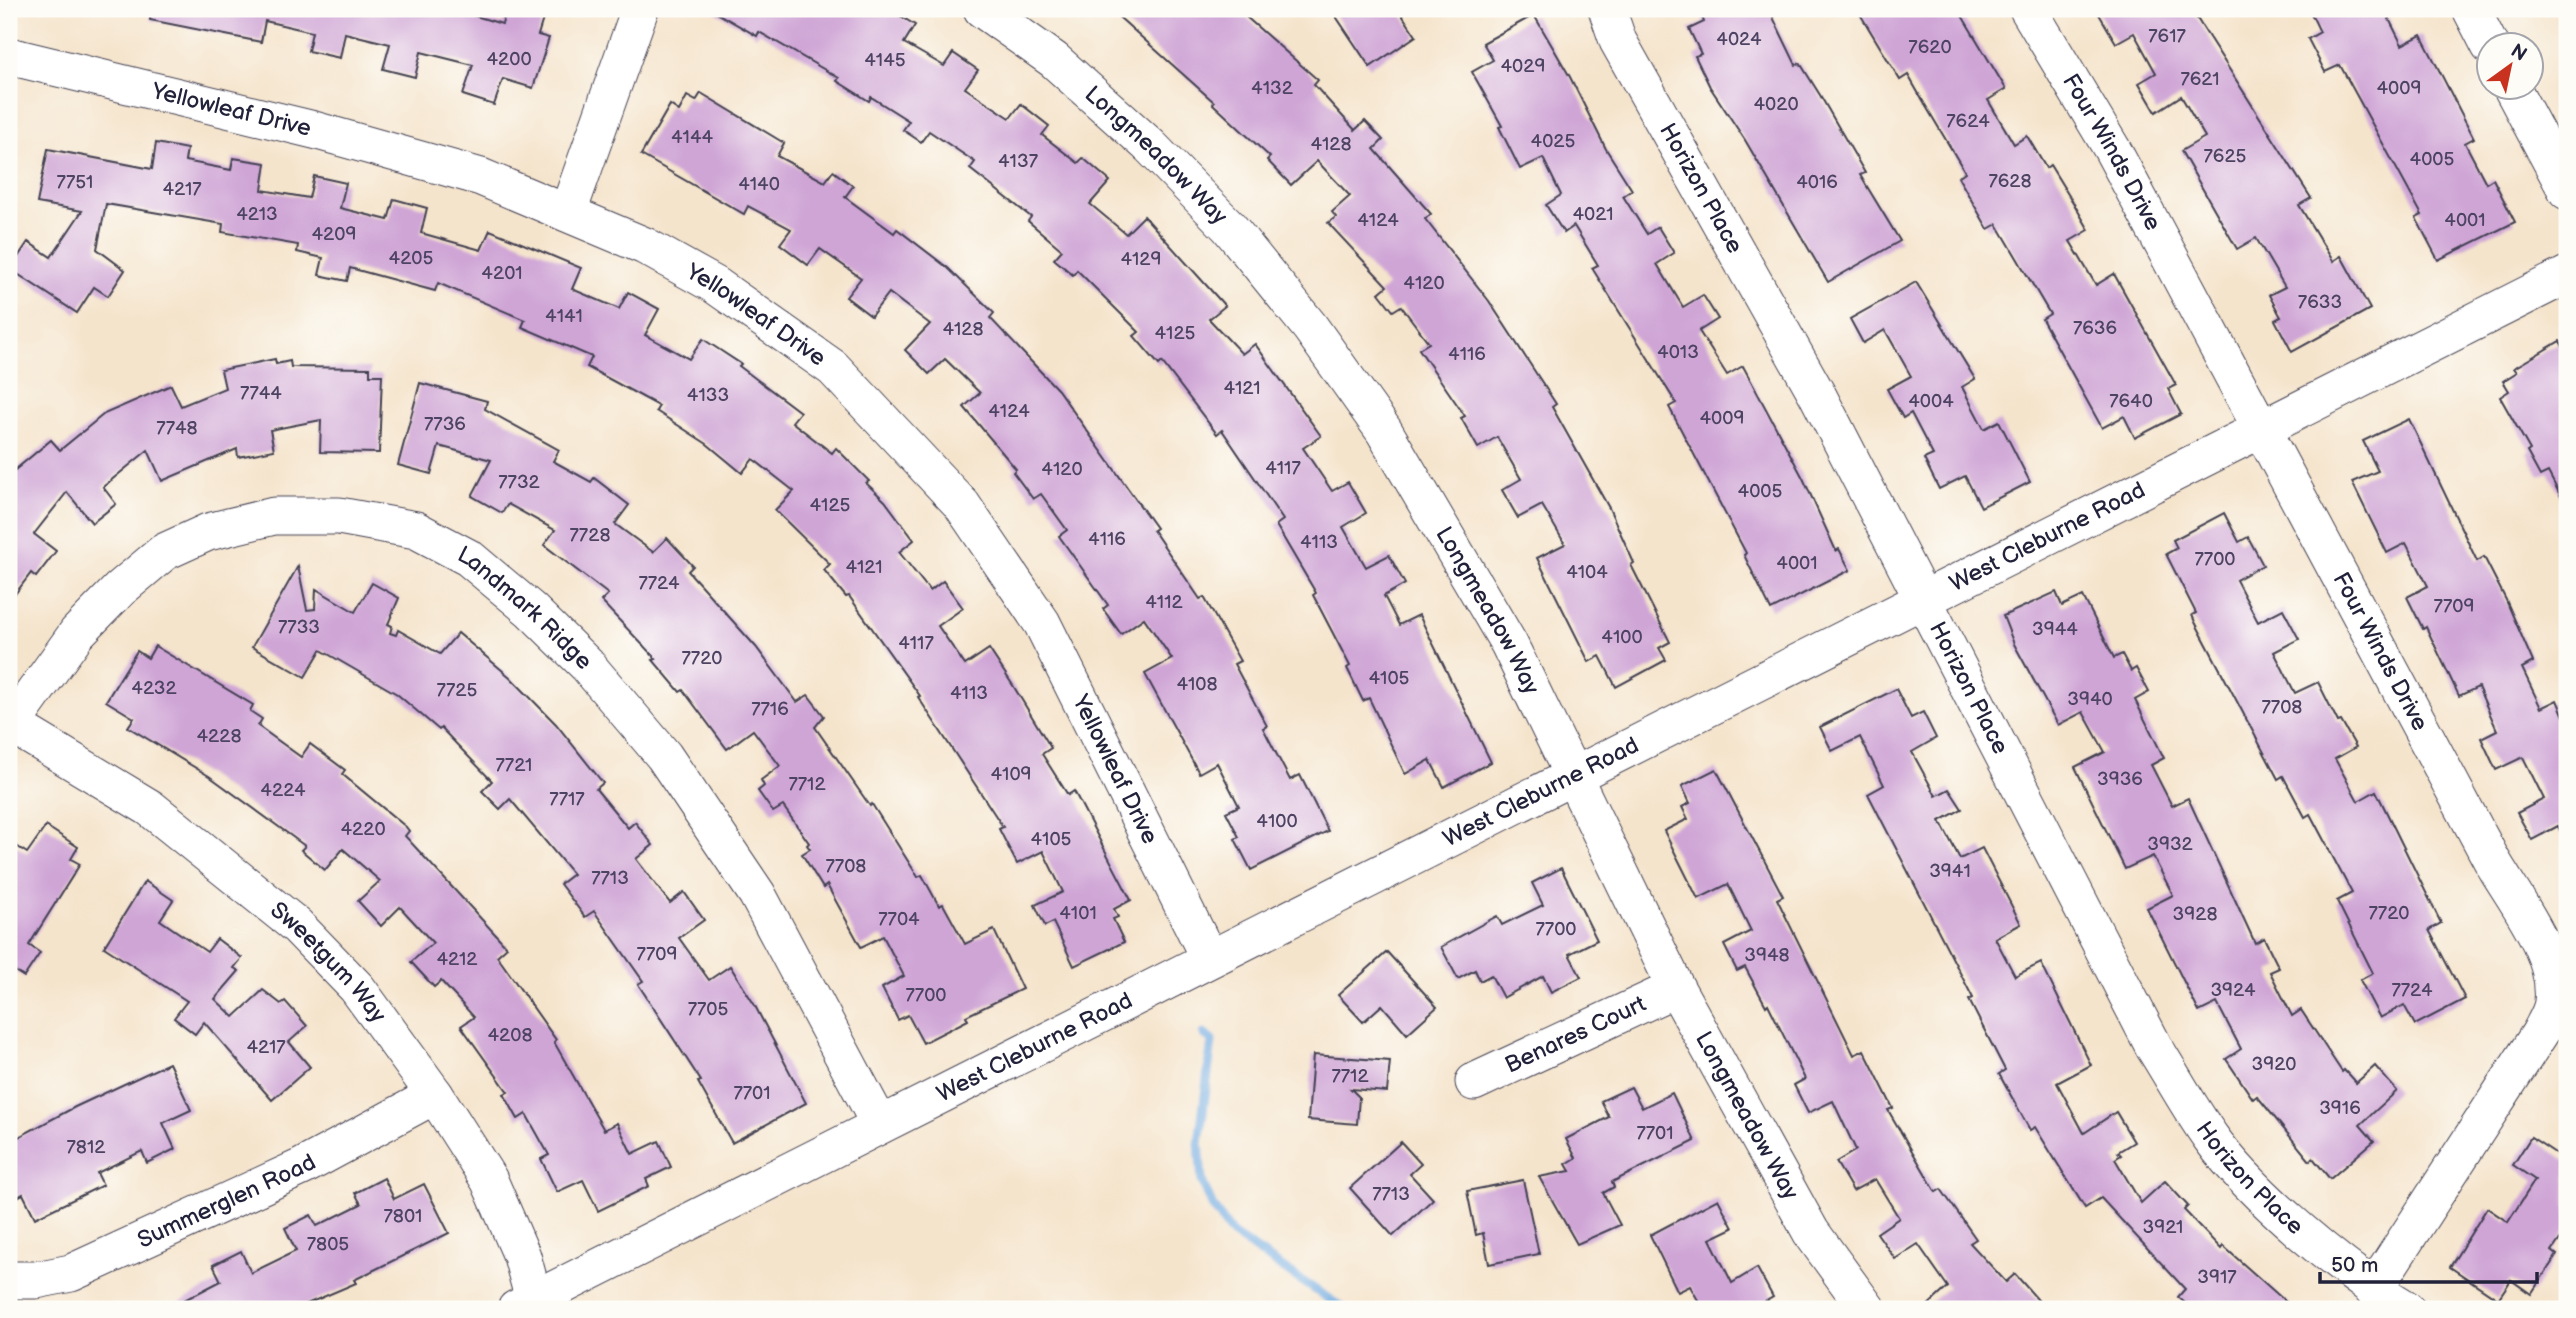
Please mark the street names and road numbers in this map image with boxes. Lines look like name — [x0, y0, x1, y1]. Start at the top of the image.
street label: Four Winds Drive — [2056, 69, 2167, 235]
street label: Yellowleaf Drive — [148, 77, 314, 143]
street label: Longmeadow Way — [1079, 80, 1234, 231]
street label: Horizon Place — [1653, 118, 1749, 258]
street label: Yellowleaf Drive — [680, 257, 831, 372]
street label: West Cleburne Road — [1945, 476, 2150, 598]
street label: Longmeadow Way — [1429, 522, 1546, 699]
street label: Landmark Ridge — [453, 540, 598, 676]
street label: Four Winds Drive — [2327, 568, 2434, 736]
street label: Horizon Place — [1923, 617, 2014, 759]
street label: Yellowleaf Drive — [1066, 689, 1164, 848]
street label: West Cleburne Road — [1439, 731, 1644, 853]
street label: Sweetgum Way — [265, 896, 392, 1029]
street label: West Cleburne Road — [932, 986, 1137, 1108]
street label: Benares Court — [1501, 990, 1650, 1080]
street label: Longmeadow Way — [1689, 1027, 1805, 1205]
street label: Horizon Place — [2190, 1116, 2309, 1241]
street label: Summerglen Road — [133, 1148, 321, 1255]

